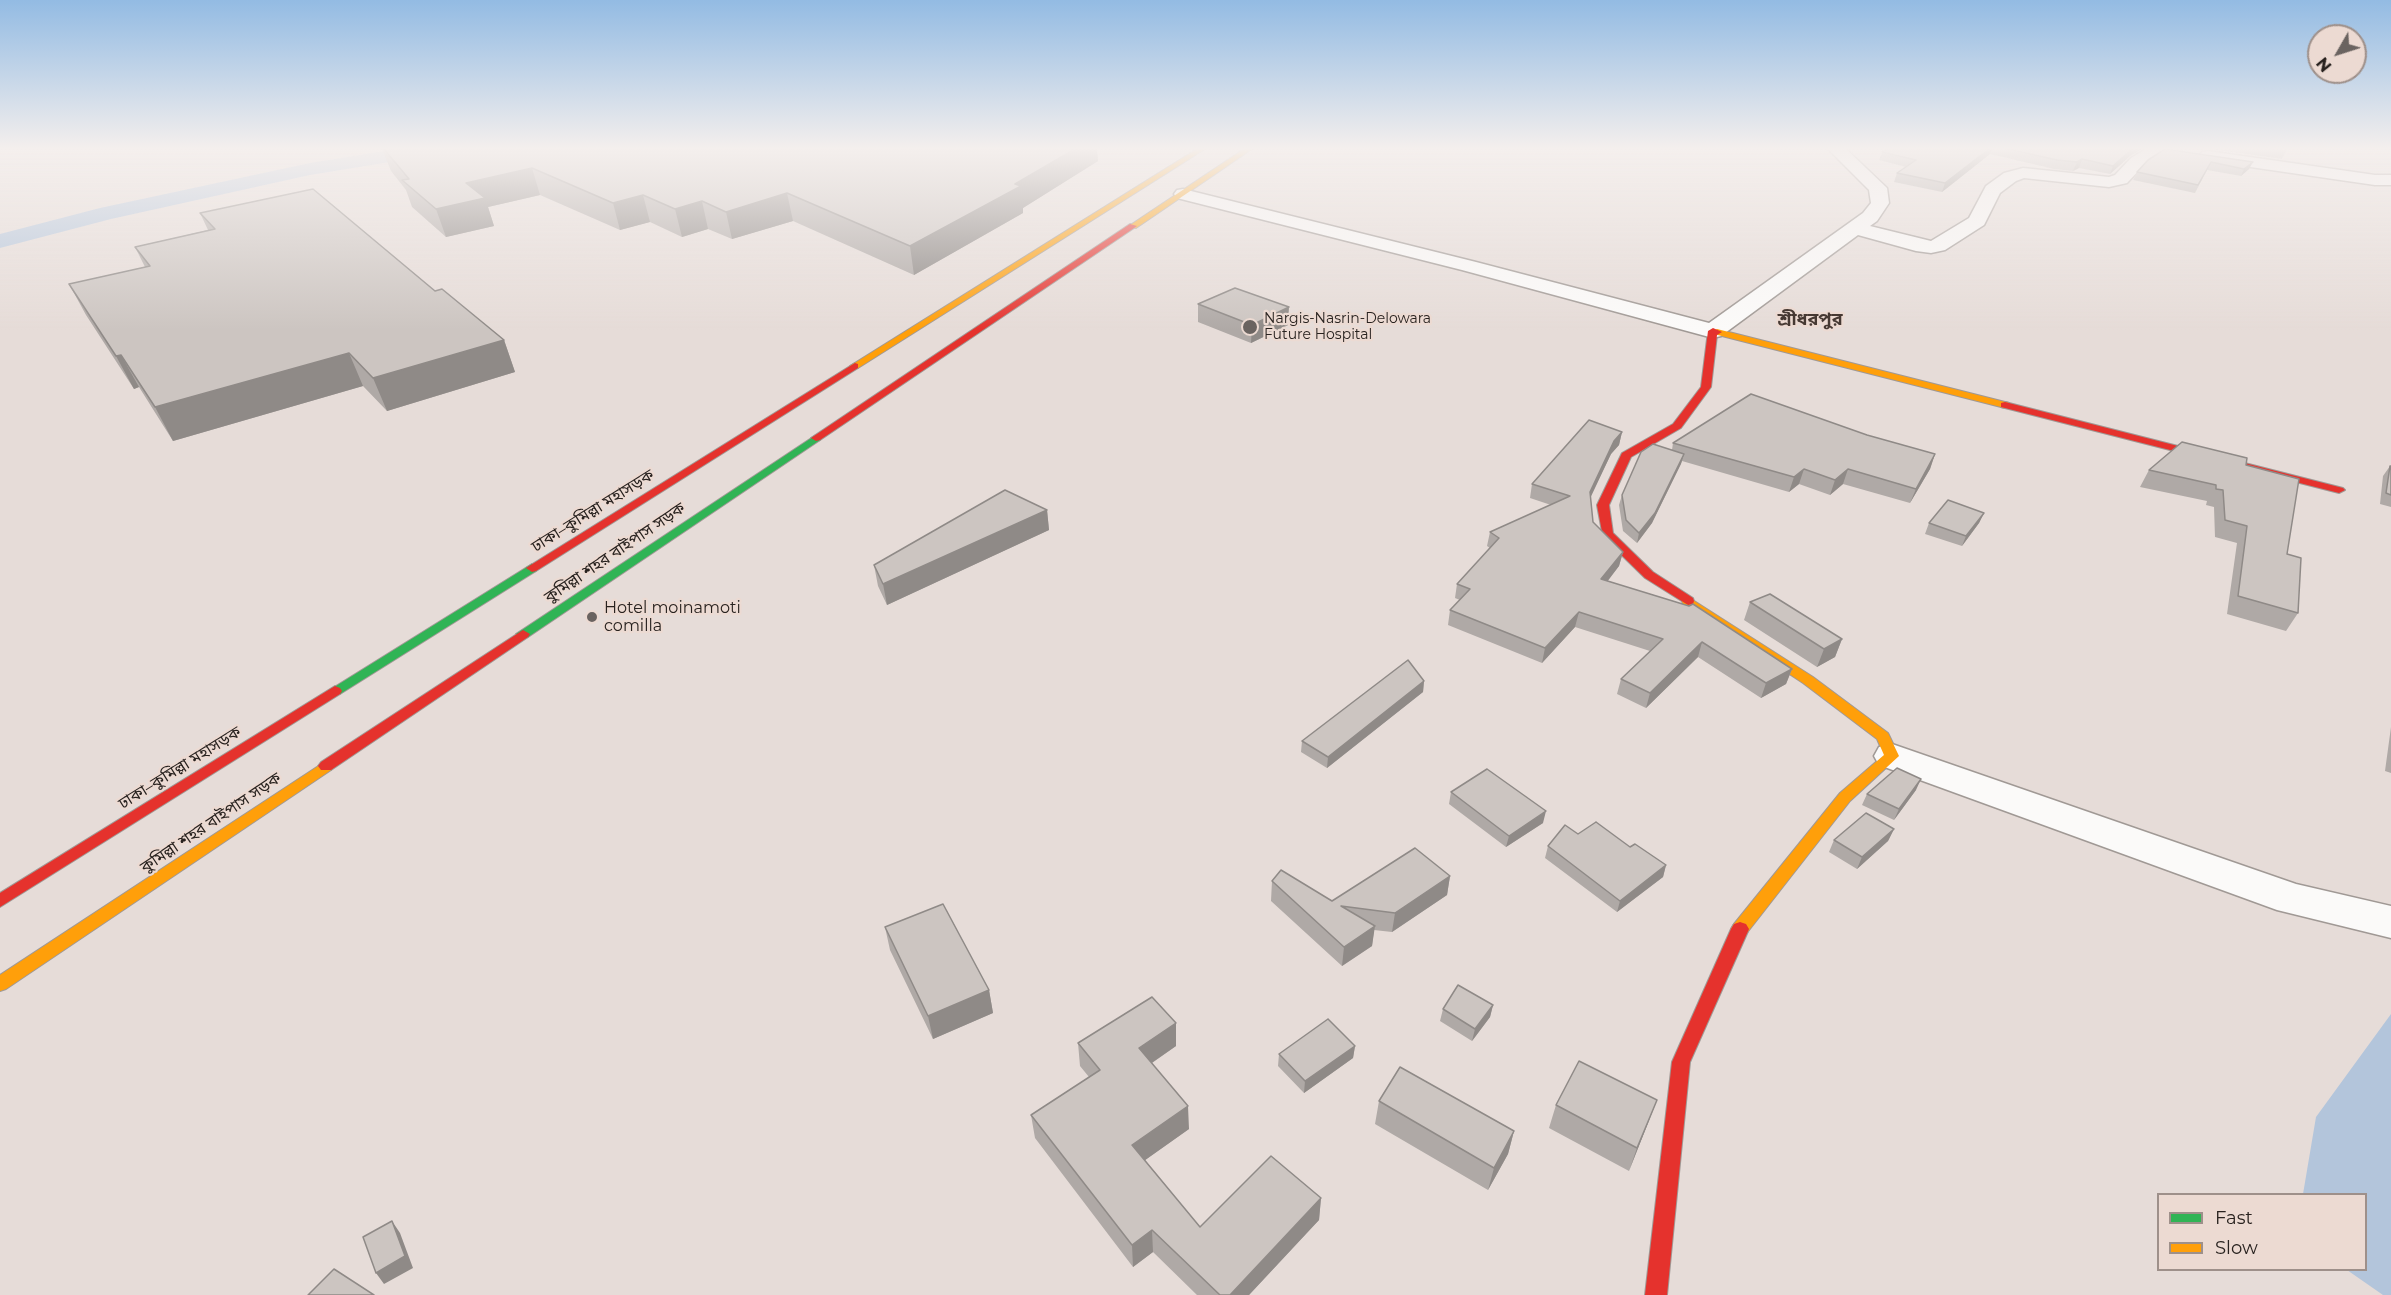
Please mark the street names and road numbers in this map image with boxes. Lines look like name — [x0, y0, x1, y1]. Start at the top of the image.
street label: ঢাকা–কুমিল্লা মহাসড়ক — [528, 465, 658, 557]
street label: কুমিল্লা শহর বাইপাস সড়ক — [541, 499, 689, 607]
street label: ঢাকা–কুমিল্লা মহাসড়ক — [115, 722, 245, 814]
street label: কুমিল্লা শহর বাইপাস সড়ক — [137, 769, 285, 877]

